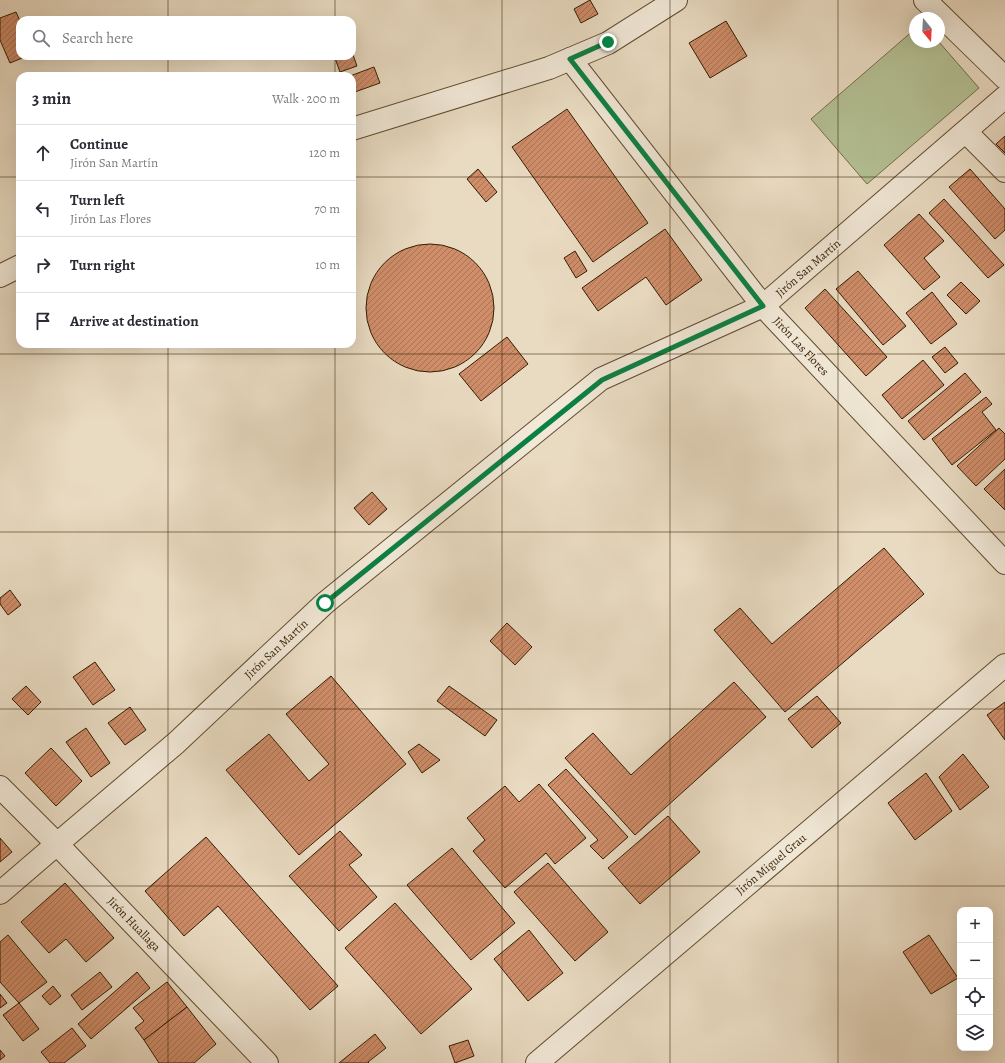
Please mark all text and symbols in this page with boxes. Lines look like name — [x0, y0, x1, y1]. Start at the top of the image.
north arrow — [909, 12, 945, 48]
search box — [16, 16, 356, 60]
icon: search — [30, 27, 52, 49]
text: Search here — [62, 28, 133, 48]
route end — [599, 33, 617, 51]
text: 3 min — [32, 87, 71, 110]
text: Walk · 200 m — [272, 90, 340, 107]
text: Continue — [70, 134, 128, 154]
icon: ahead — [32, 142, 54, 164]
text: 120 m — [309, 144, 340, 161]
text: Jirón San Martín — [70, 154, 158, 171]
text: Turn left — [70, 190, 125, 210]
icon: left — [32, 198, 54, 220]
text: 70 m — [314, 200, 340, 217]
text: Jirón Las Flores — [70, 210, 151, 227]
street label: Jirón San Martín — [772, 235, 844, 301]
icon: right — [32, 254, 54, 276]
text: Turn right — [70, 255, 135, 275]
text: 10 m — [315, 256, 340, 273]
icon: arrive — [32, 310, 54, 332]
text: Arrive at destination — [70, 311, 199, 331]
street label: Jirón Las Flores — [770, 313, 833, 379]
route start — [316, 594, 334, 612]
street label: Jirón San Martín — [241, 615, 311, 683]
street label: Jirón Miguel Grau — [732, 829, 810, 898]
street label: Jirón Huallaga — [104, 893, 165, 955]
map controls — [957, 907, 993, 1051]
button: + — [957, 907, 993, 943]
button: − — [957, 943, 993, 979]
button: locate — [957, 979, 993, 1015]
button: layers — [957, 1015, 993, 1051]

